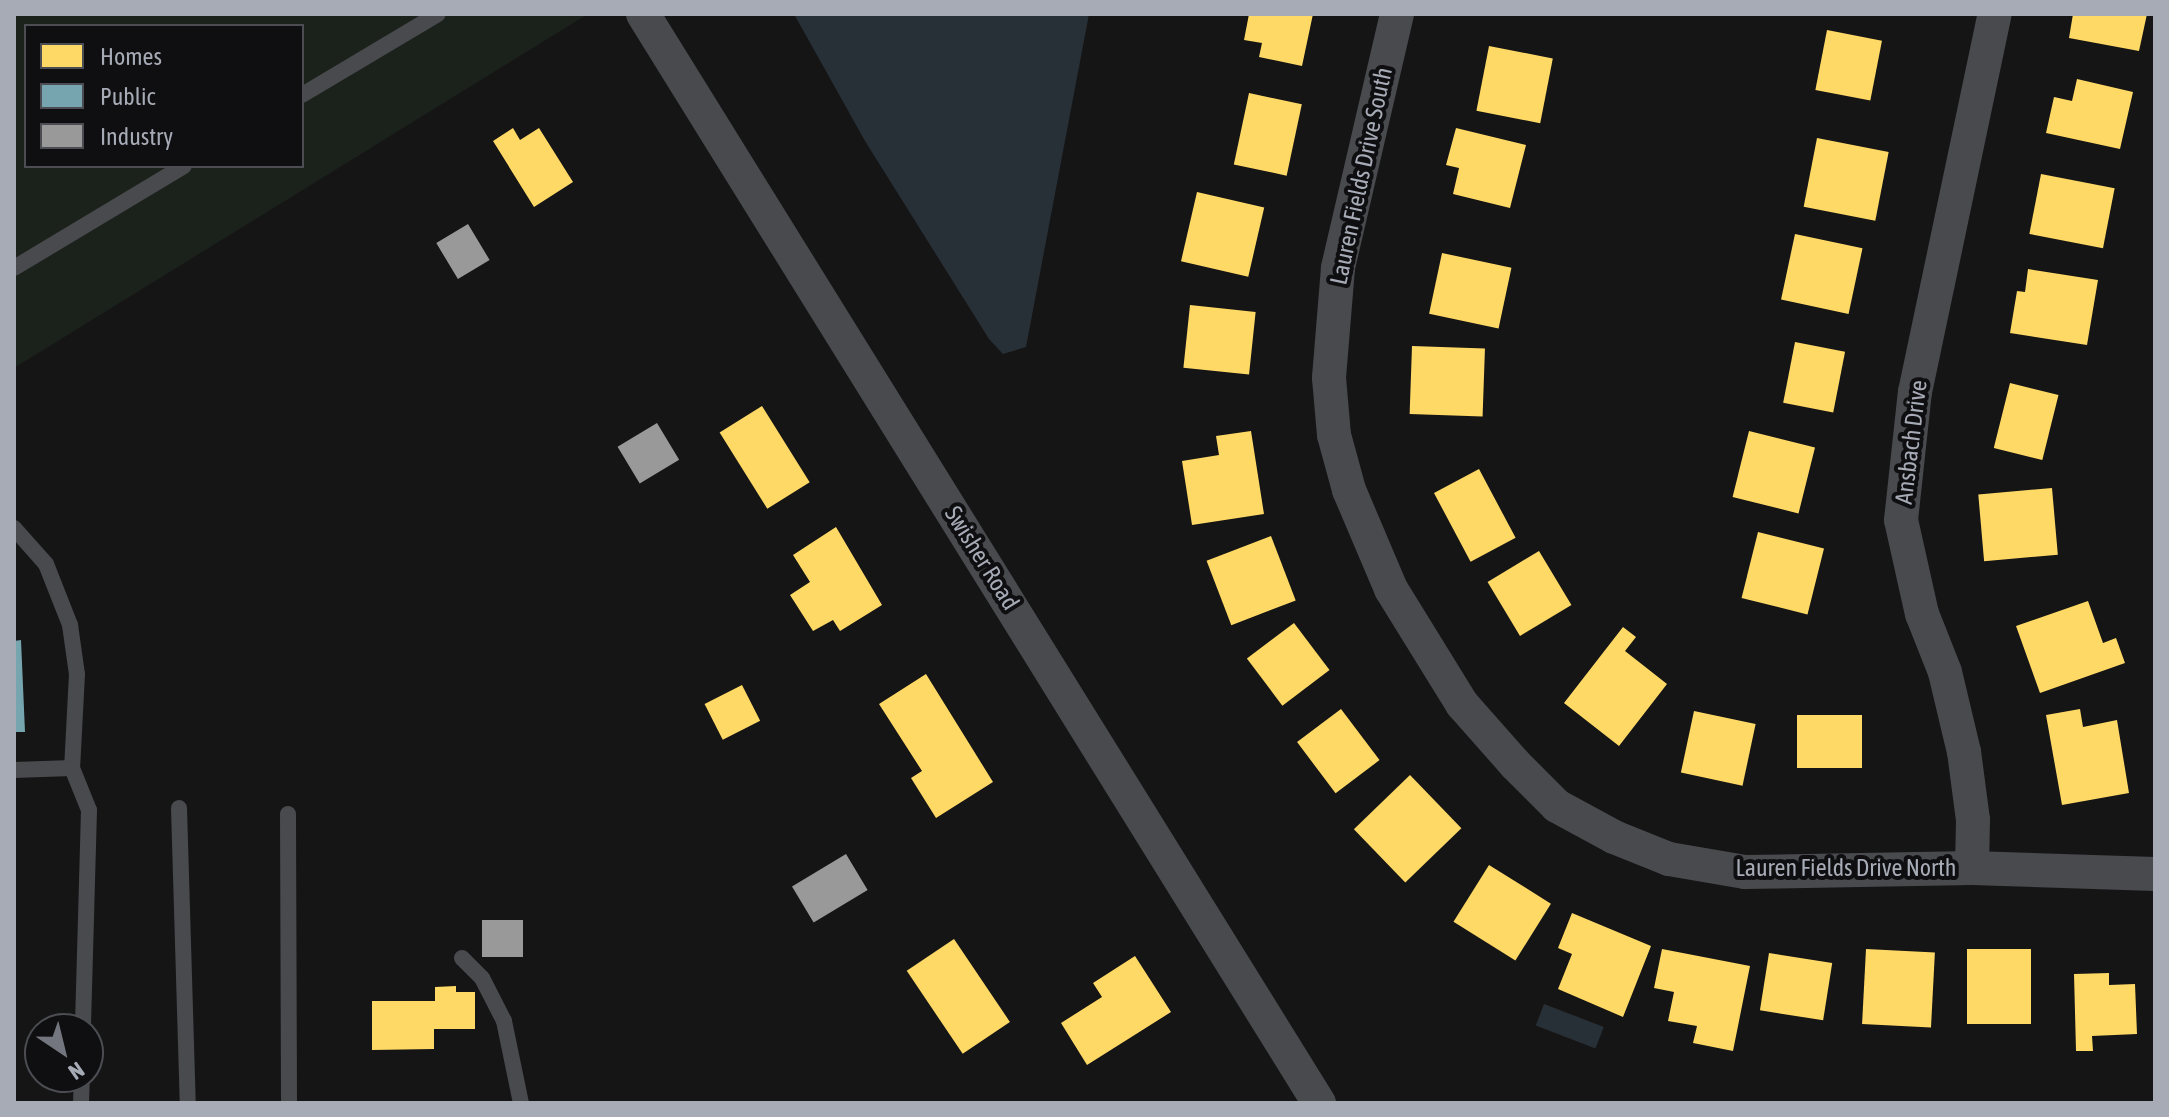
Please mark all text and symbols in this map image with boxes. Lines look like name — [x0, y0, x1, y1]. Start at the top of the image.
legend — [24, 24, 304, 168]
text: Homes — [100, 43, 162, 70]
street label: Lauren Fields Drive South — [1324, 65, 1398, 287]
text: Public — [100, 83, 156, 110]
text: Industry — [100, 123, 173, 150]
street label: Ansbach Drive — [1889, 378, 1933, 506]
street label: Swisher Road — [939, 501, 1025, 615]
street label: Lauren Fields Drive North — [1736, 854, 1956, 882]
north arrow — [24, 1013, 104, 1093]
text: N — [64, 1057, 89, 1085]

